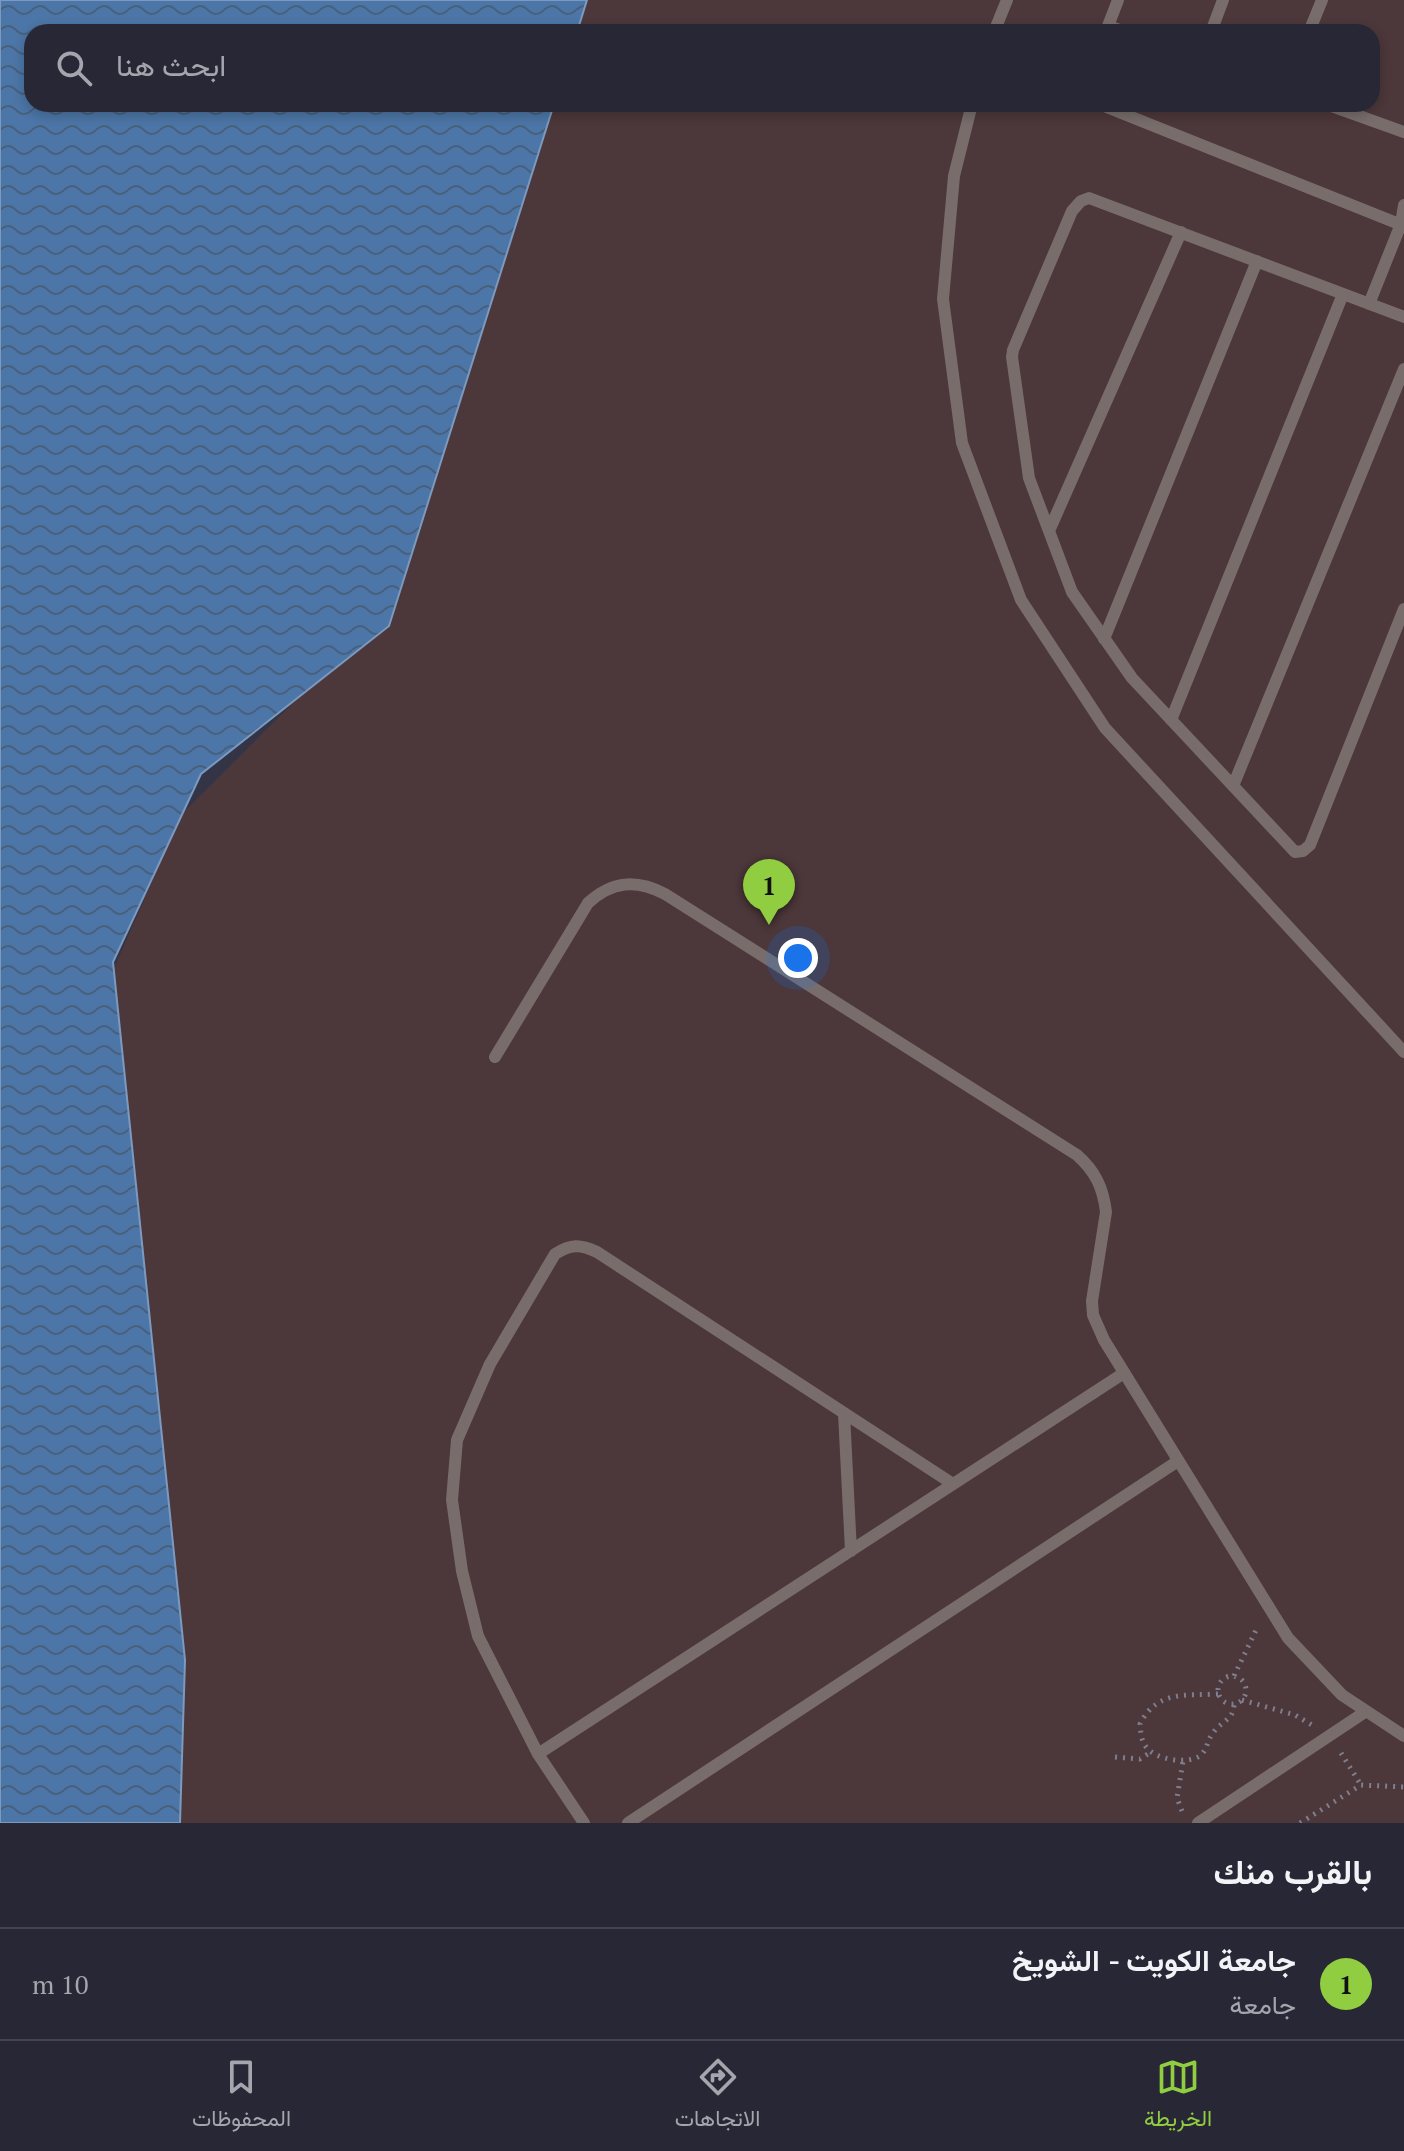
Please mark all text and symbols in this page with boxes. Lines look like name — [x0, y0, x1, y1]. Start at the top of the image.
search box — [24, 24, 1380, 112]
text: ابحث هنا — [116, 45, 226, 85]
icon: search — [52, 46, 96, 90]
pin: 1 — [743, 859, 795, 925]
your location — [778, 938, 818, 978]
text: بالقرب منك — [1214, 1849, 1372, 1894]
text: جامعة الكويت - الشويخ — [1012, 1940, 1296, 1980]
text: 10 m — [32, 1967, 89, 2001]
text: 1 — [1339, 1967, 1353, 2001]
text: جامعة — [1230, 1987, 1296, 2021]
tab: المحفوظات — [192, 2055, 291, 2138]
tab: الاتجاهات — [675, 2055, 760, 2138]
tab: الخريطة — [1144, 2055, 1212, 2138]

